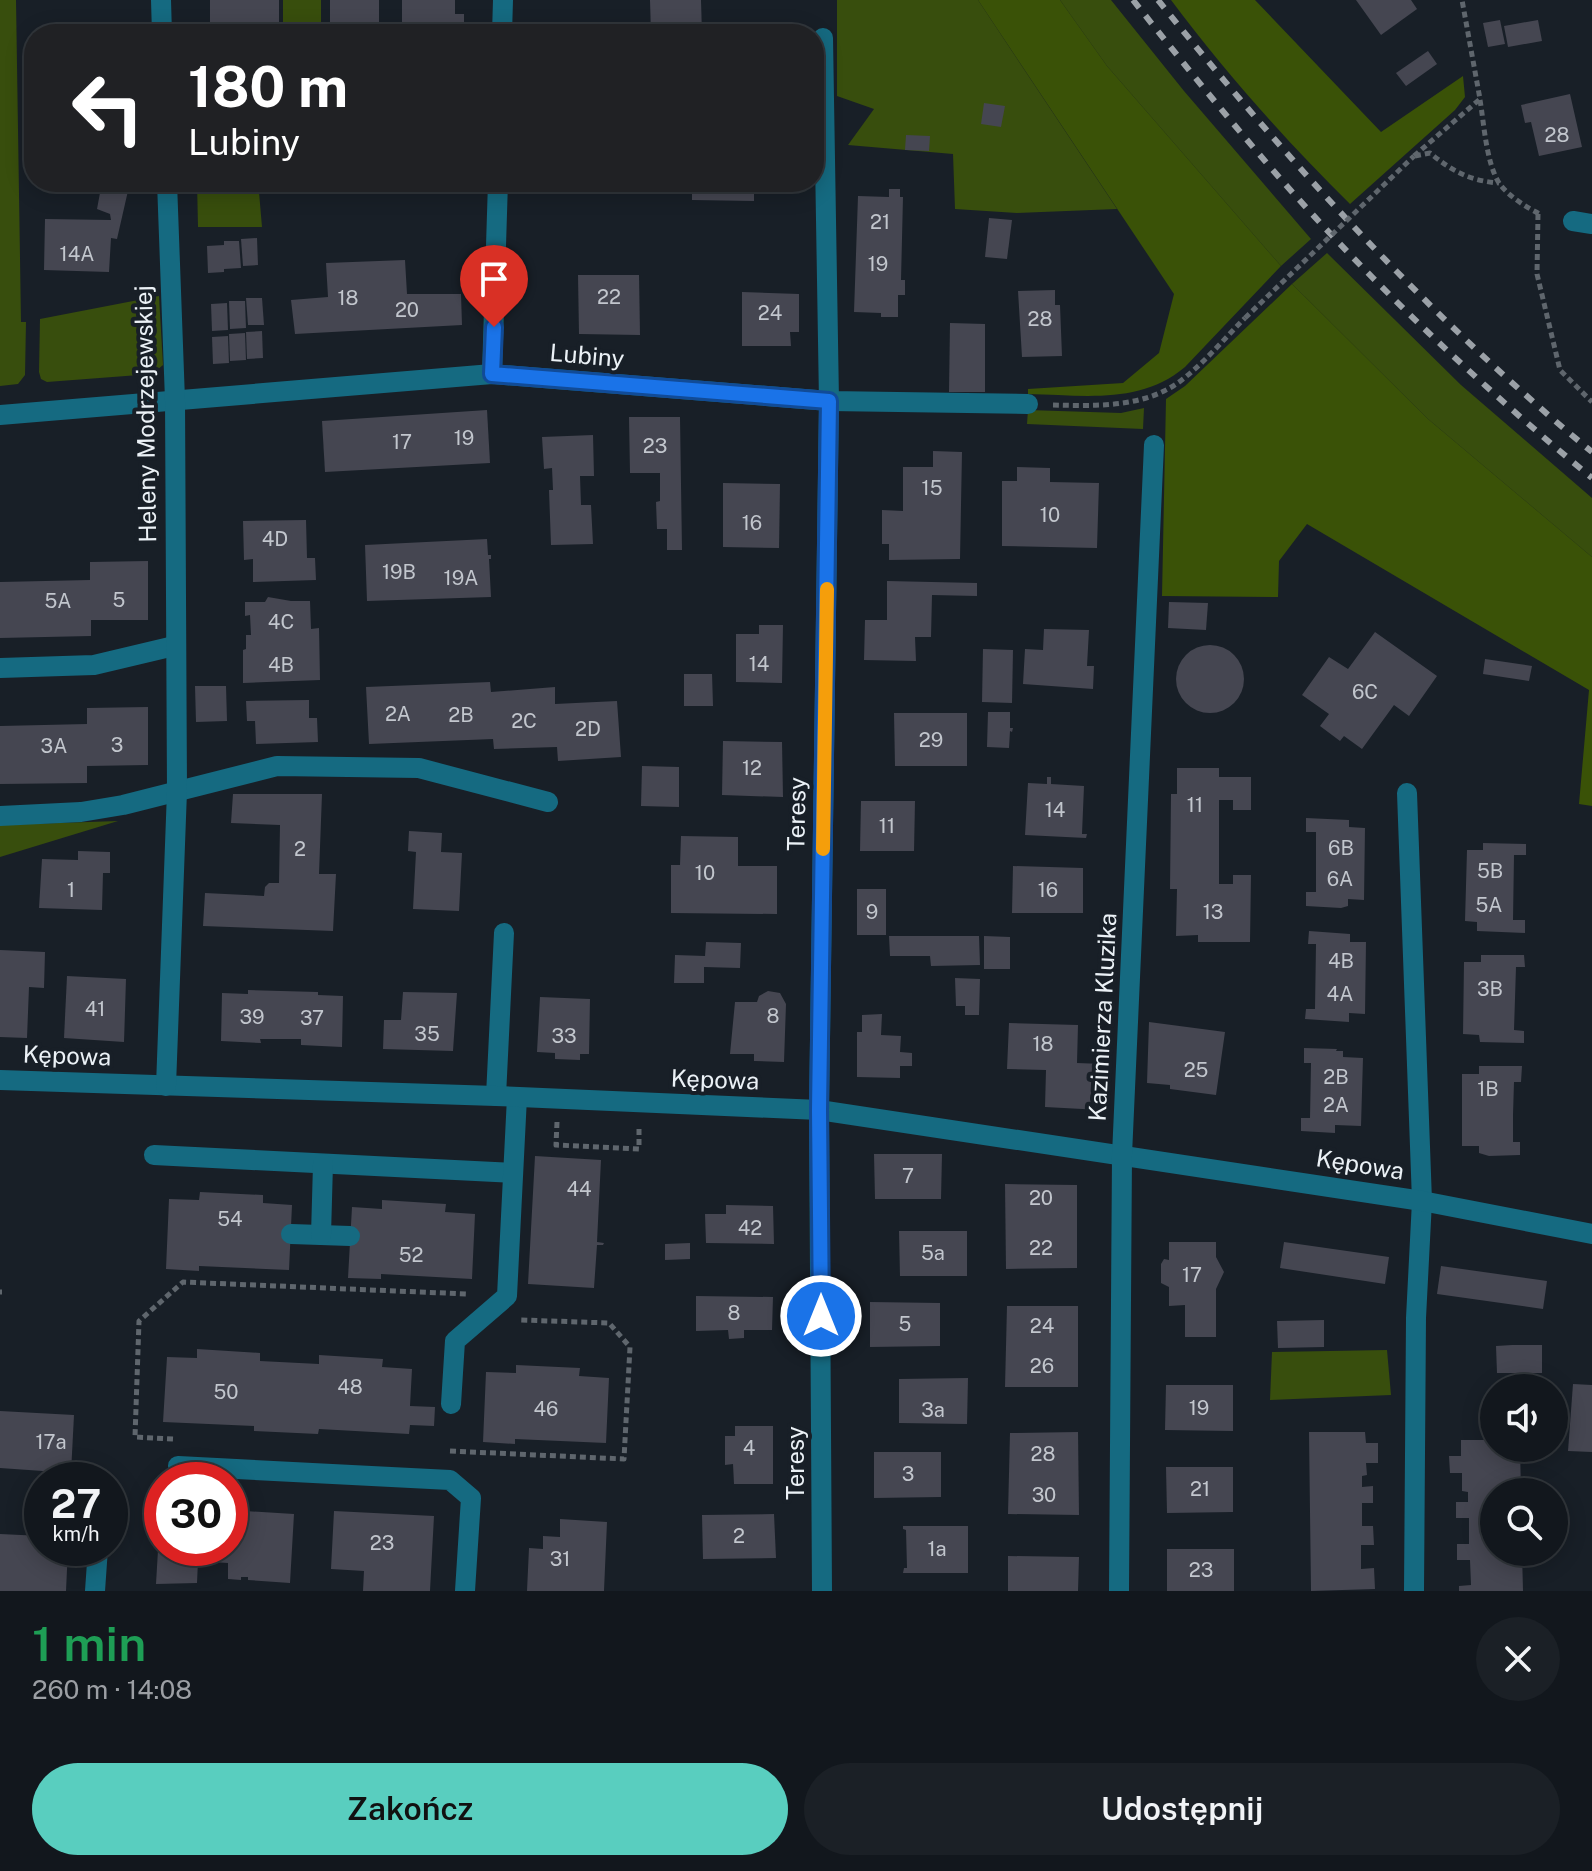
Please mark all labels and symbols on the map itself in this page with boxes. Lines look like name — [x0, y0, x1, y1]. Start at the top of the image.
house number: 28 — [1545, 123, 1569, 147]
house number: 21 — [870, 210, 890, 234]
house number: 14A — [60, 242, 94, 266]
pin — [460, 245, 528, 327]
house number: 19 — [868, 252, 888, 276]
street label: Heleny Modrzejewskiej — [129, 285, 161, 543]
house number: 22 — [597, 285, 621, 309]
house number: 18 — [337, 286, 359, 310]
house number: 20 — [395, 298, 419, 322]
house number: 24 — [758, 301, 782, 325]
house number: 28 — [1028, 307, 1052, 331]
street label: Lubiny — [549, 338, 626, 372]
house number: 19 — [454, 426, 474, 450]
house number: 17 — [392, 430, 412, 454]
house number: 23 — [643, 434, 667, 458]
house number: 15 — [922, 476, 942, 500]
house number: 10 — [1040, 503, 1060, 527]
house number: 16 — [742, 511, 762, 535]
house number: 4D — [262, 527, 288, 551]
house number: 19B — [382, 560, 416, 584]
house number: 19A — [444, 566, 478, 590]
house number: 5 — [113, 588, 125, 612]
house number: 5A — [44, 589, 72, 613]
house number: 4C — [268, 610, 294, 634]
house number: 14 — [749, 652, 769, 676]
house number: 4B — [268, 653, 294, 677]
house number: 6C — [1352, 680, 1378, 704]
house number: 2A — [385, 702, 411, 726]
house number: 2B — [448, 703, 474, 727]
house number: 2C — [511, 709, 537, 733]
house number: 2D — [575, 717, 601, 741]
house number: 29 — [919, 728, 943, 752]
house number: 3 — [111, 733, 123, 757]
house number: 3A — [41, 734, 67, 758]
house number: 12 — [742, 756, 762, 780]
street label: Teresy — [781, 777, 811, 851]
house number: 11 — [1187, 793, 1203, 817]
house number: 14 — [1045, 798, 1065, 822]
house number: 11 — [879, 814, 895, 838]
house number: 6B — [1328, 836, 1354, 860]
house number: 2 — [294, 837, 306, 861]
house number: 5B — [1477, 859, 1503, 883]
house number: 10 — [695, 861, 715, 885]
house number: 6A — [1327, 867, 1353, 891]
house number: 1 — [67, 878, 75, 902]
house number: 16 — [1038, 878, 1058, 902]
house number: 5A — [1475, 893, 1503, 917]
house number: 9 — [866, 900, 878, 924]
house number: 13 — [1203, 900, 1223, 924]
street label: Kazimierza Kluzika — [1083, 912, 1121, 1122]
house number: 4B — [1328, 949, 1354, 973]
house number: 3B — [1477, 977, 1503, 1001]
house number: 4A — [1327, 982, 1353, 1006]
house number: 41 — [85, 997, 105, 1021]
house number: 8 — [767, 1004, 779, 1028]
house number: 39 — [240, 1005, 264, 1029]
house number: 37 — [300, 1006, 324, 1030]
house number: 35 — [414, 1022, 440, 1046]
house number: 33 — [551, 1024, 577, 1048]
house number: 18 — [1032, 1032, 1054, 1056]
street label: Kępowa — [22, 1039, 112, 1071]
house number: 25 — [1184, 1058, 1208, 1082]
street label: Kępowa — [670, 1063, 760, 1095]
house number: 2B — [1323, 1065, 1349, 1089]
house number: 1B — [1477, 1077, 1499, 1101]
house number: 2A — [1323, 1093, 1349, 1117]
street label: Kępowa — [1314, 1143, 1406, 1185]
house number: 7 — [902, 1164, 914, 1188]
house number: 44 — [566, 1177, 592, 1201]
house number: 20 — [1029, 1186, 1053, 1210]
house number: 54 — [217, 1207, 243, 1231]
house number: 42 — [738, 1216, 762, 1240]
house number: 22 — [1029, 1236, 1053, 1260]
house number: 5a — [921, 1241, 945, 1265]
house number: 52 — [399, 1243, 423, 1267]
house number: 17 — [1182, 1263, 1202, 1287]
position arrow — [779, 1274, 863, 1358]
house number: 8 — [728, 1301, 740, 1325]
house number: 5 — [899, 1312, 911, 1336]
house number: 24 — [1030, 1314, 1054, 1338]
house number: 26 — [1030, 1354, 1054, 1378]
house number: 48 — [337, 1375, 363, 1399]
house number: 50 — [213, 1380, 239, 1404]
house number: 19 — [1189, 1396, 1209, 1420]
house number: 46 — [533, 1397, 559, 1421]
house number: 3a — [921, 1398, 945, 1422]
street label: Teresy — [781, 1426, 809, 1500]
house number: 17a — [35, 1430, 67, 1454]
house number: 4 — [743, 1436, 755, 1460]
house number: 28 — [1031, 1442, 1055, 1466]
speed limit sign: 30 — [144, 1462, 248, 1566]
house number: 3 — [902, 1462, 914, 1486]
house number: 21 — [1190, 1477, 1210, 1501]
house number: 30 — [1032, 1483, 1056, 1507]
house number: 2 — [733, 1524, 745, 1548]
house number: 23 — [370, 1531, 394, 1555]
house number: 1a — [927, 1537, 947, 1561]
house number: 31 — [550, 1547, 570, 1571]
house number: 23 — [1189, 1558, 1213, 1582]

